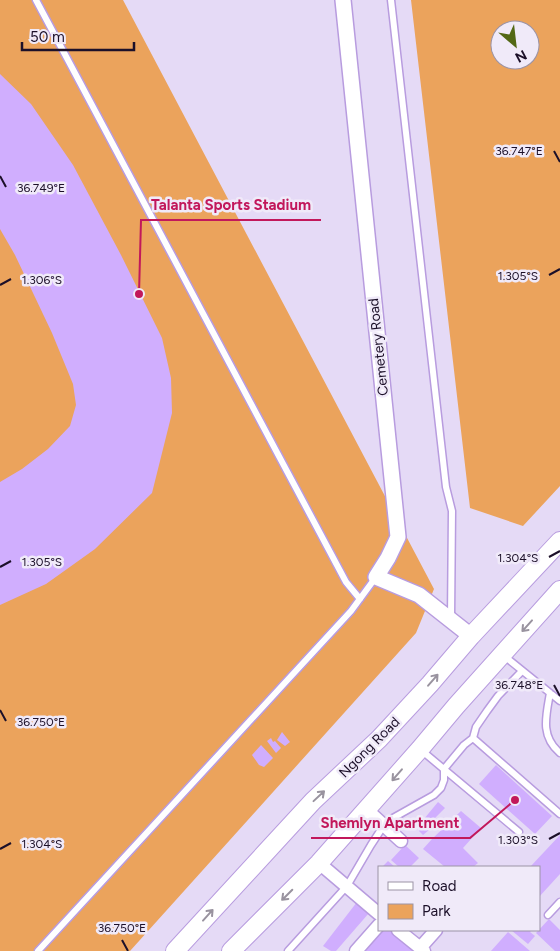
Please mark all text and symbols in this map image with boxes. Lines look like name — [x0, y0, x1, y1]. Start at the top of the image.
scale bar — [22, 20, 135, 52]
north arrow — [490, 20, 540, 70]
text: 50 m — [30, 28, 65, 46]
text: N — [512, 46, 530, 66]
text: 36.747°E — [495, 144, 543, 158]
text: 36.749°E — [17, 181, 65, 195]
callout: Talanta Sports Stadium — [141, 190, 321, 220]
text: Talanta Sports Stadium — [151, 196, 311, 214]
text: 1.305°S — [498, 269, 538, 283]
text: 1.306°S — [22, 273, 62, 287]
street label: Cemetery Road — [365, 297, 392, 397]
text: 1.304°S — [498, 551, 538, 565]
text: 1.305°S — [22, 555, 62, 569]
one-way arrow — [521, 620, 533, 633]
one-way arrow — [427, 674, 439, 687]
text: 36.748°E — [495, 678, 543, 692]
street label: Ngong Road — [335, 713, 403, 781]
text: 36.750°E — [17, 715, 65, 729]
one-way arrow — [391, 768, 403, 781]
one-way arrow — [312, 790, 325, 802]
callout: Shemlyn Apartment — [311, 808, 470, 838]
text: Shemlyn Apartment — [321, 814, 459, 832]
text: 1.303°S — [498, 833, 538, 847]
text: 1.304°S — [22, 837, 62, 851]
legend — [378, 866, 540, 931]
text: Road — [422, 877, 457, 895]
one-way arrow — [282, 888, 294, 900]
text: Park — [422, 902, 451, 920]
one-way arrow — [202, 909, 214, 921]
text: 36.750°E — [98, 921, 146, 935]

